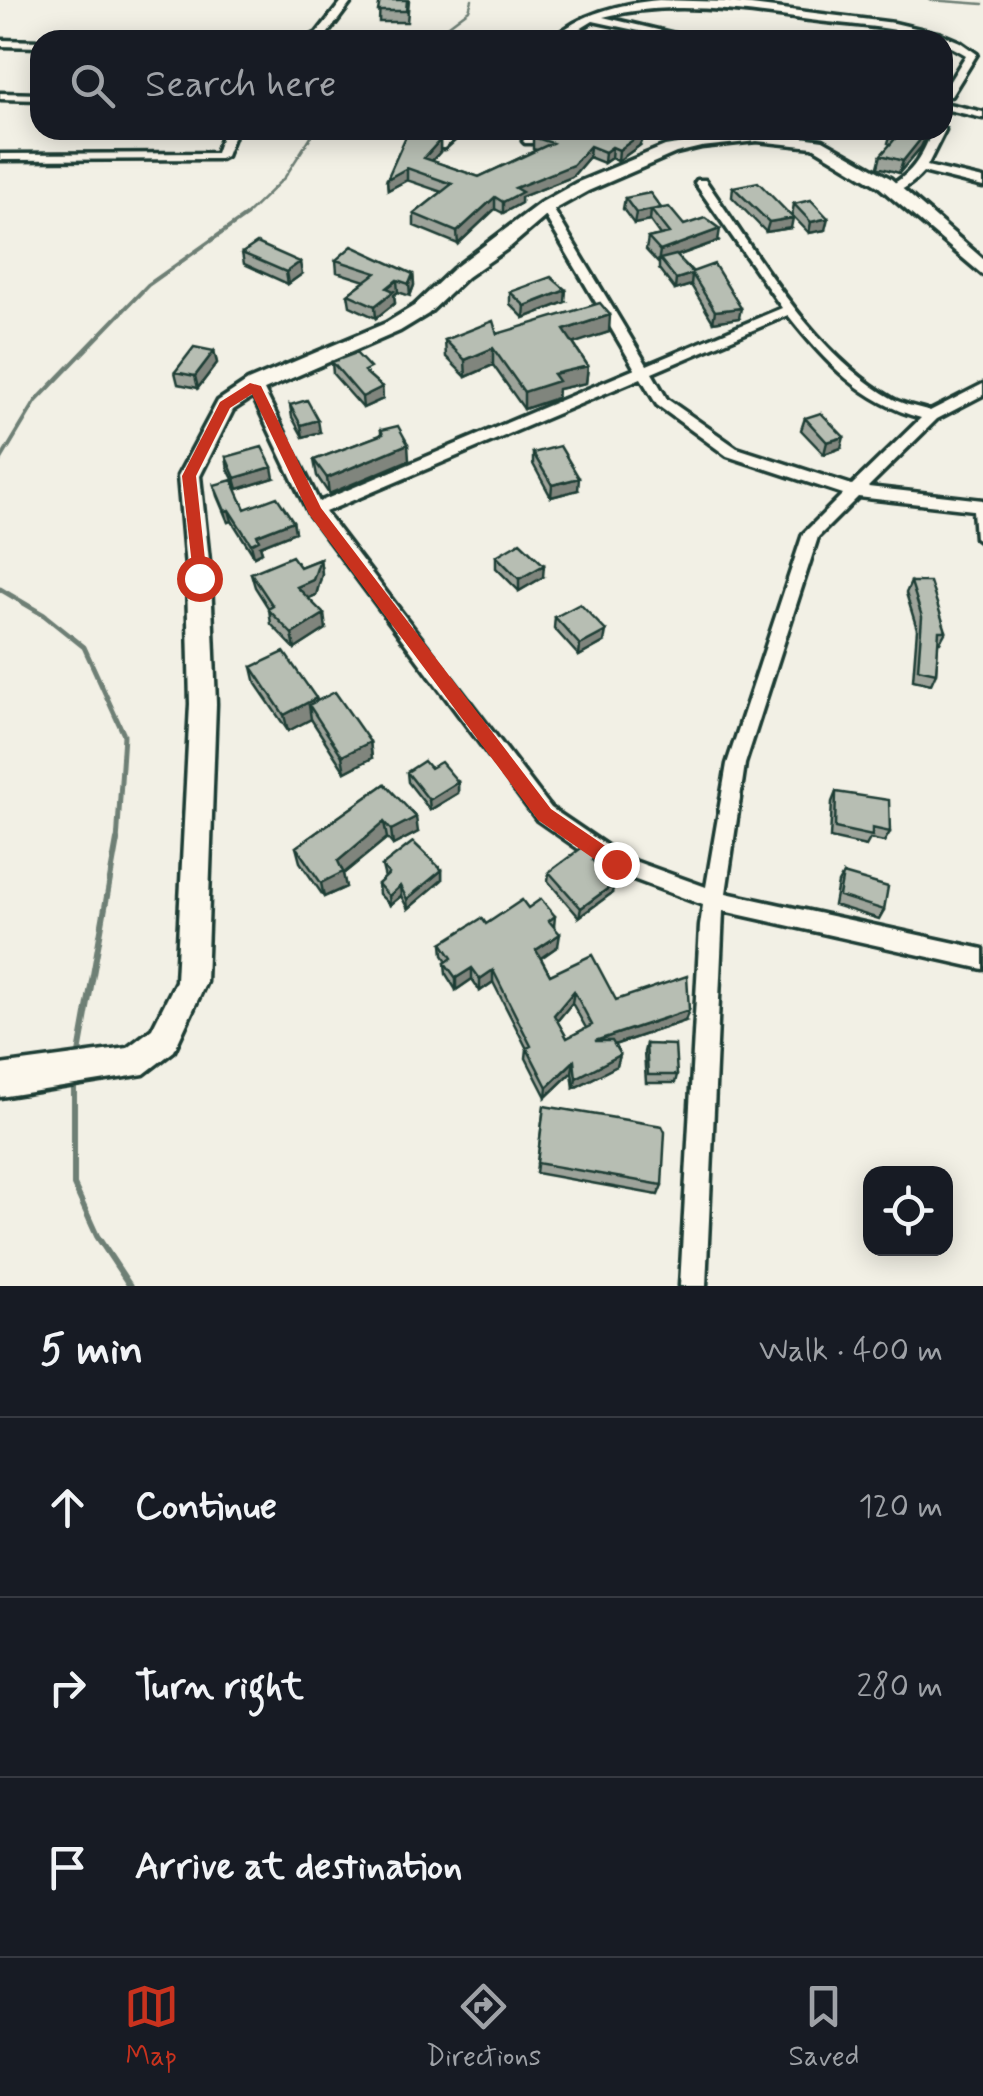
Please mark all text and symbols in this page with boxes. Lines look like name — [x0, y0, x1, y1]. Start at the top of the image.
search box — [30, 30, 953, 140]
icon: search — [65, 58, 120, 113]
text: Search here — [145, 61, 336, 110]
route start — [177, 556, 223, 602]
route end — [594, 842, 640, 888]
map controls — [863, 1166, 953, 1256]
button: locate — [863, 1166, 953, 1256]
text: 5 min — [40, 1324, 143, 1379]
text: Walk · 400 m — [759, 1330, 943, 1372]
icon: ahead — [40, 1480, 95, 1535]
text: Continue — [135, 1483, 277, 1532]
text: 120 m — [858, 1486, 943, 1528]
icon: right — [40, 1660, 95, 1715]
text: Turn right — [135, 1663, 304, 1712]
text: 280 m — [856, 1666, 943, 1708]
icon: arrive — [40, 1840, 95, 1895]
text: Arrive at destination — [135, 1843, 462, 1892]
tab: Map — [124, 1979, 179, 2076]
tab: Directions — [426, 1979, 541, 2076]
tab: Saved — [789, 1979, 859, 2076]

